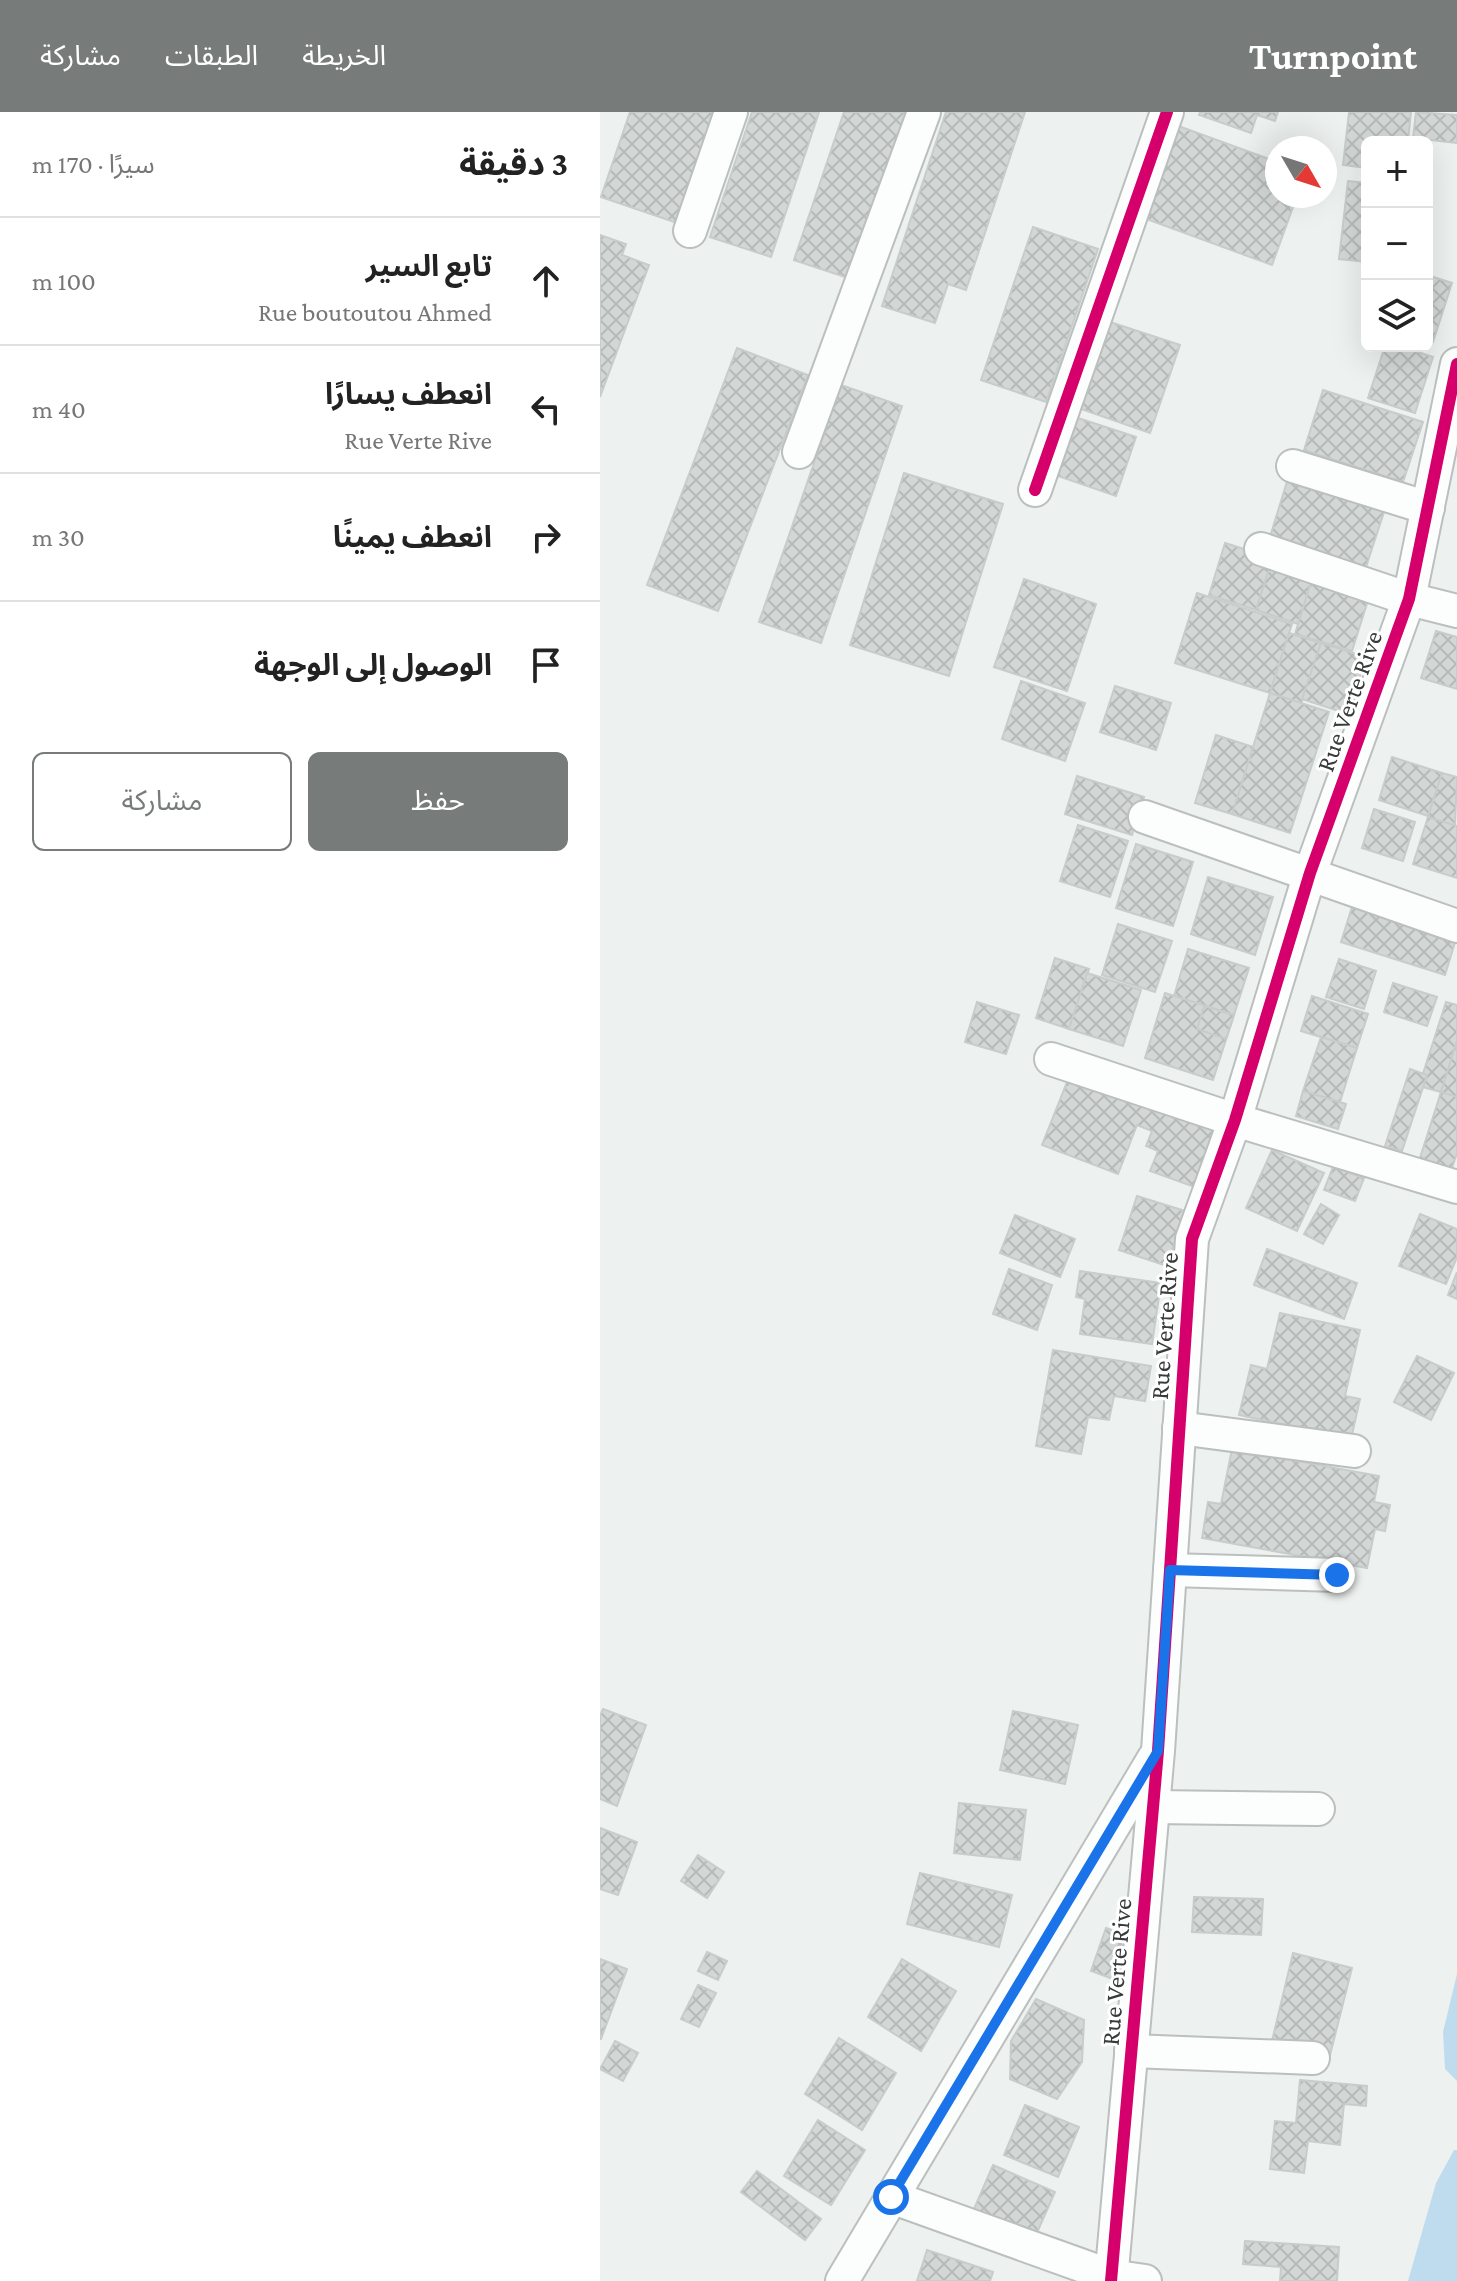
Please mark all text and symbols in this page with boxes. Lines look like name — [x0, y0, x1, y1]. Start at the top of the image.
text: Turnpoint — [1249, 35, 1417, 77]
text: مشاركة — [40, 40, 121, 71]
text: الطبقات — [165, 40, 258, 71]
text: الخريطة — [302, 40, 386, 71]
north arrow — [1265, 136, 1337, 208]
map controls — [1361, 136, 1433, 352]
button: + — [1361, 136, 1433, 208]
text: 3 دقيقة — [459, 145, 568, 182]
text: سيرًا · 170 m — [32, 150, 155, 179]
button: − — [1361, 208, 1433, 280]
text: تابع السير — [366, 249, 492, 282]
icon: ahead — [524, 259, 568, 303]
text: 100 m — [32, 267, 96, 296]
button: layers — [1361, 280, 1433, 352]
text: Rue boutoutou Ahmed — [258, 298, 492, 327]
text: انعطف يسارًا — [325, 377, 492, 410]
icon: left — [524, 387, 568, 431]
text: 40 m — [32, 395, 86, 424]
text: Rue Verte Rive — [344, 426, 492, 455]
icon: right — [524, 515, 568, 559]
text: انعطف يمينًا — [333, 520, 492, 553]
text: 30 m — [32, 523, 85, 552]
street label: Rue Verte Rive — [1311, 627, 1388, 776]
icon: arrive — [524, 643, 568, 687]
text: الوصول إلى الوجهة — [254, 648, 492, 681]
button: مشاركة — [32, 752, 292, 851]
button: حفظ — [308, 752, 568, 851]
street label: Rue Verte Rive — [1145, 1251, 1184, 1401]
route end — [1319, 1557, 1355, 1593]
street label: Rue Verte Rive — [1096, 1897, 1137, 2047]
route start — [873, 2179, 909, 2215]

